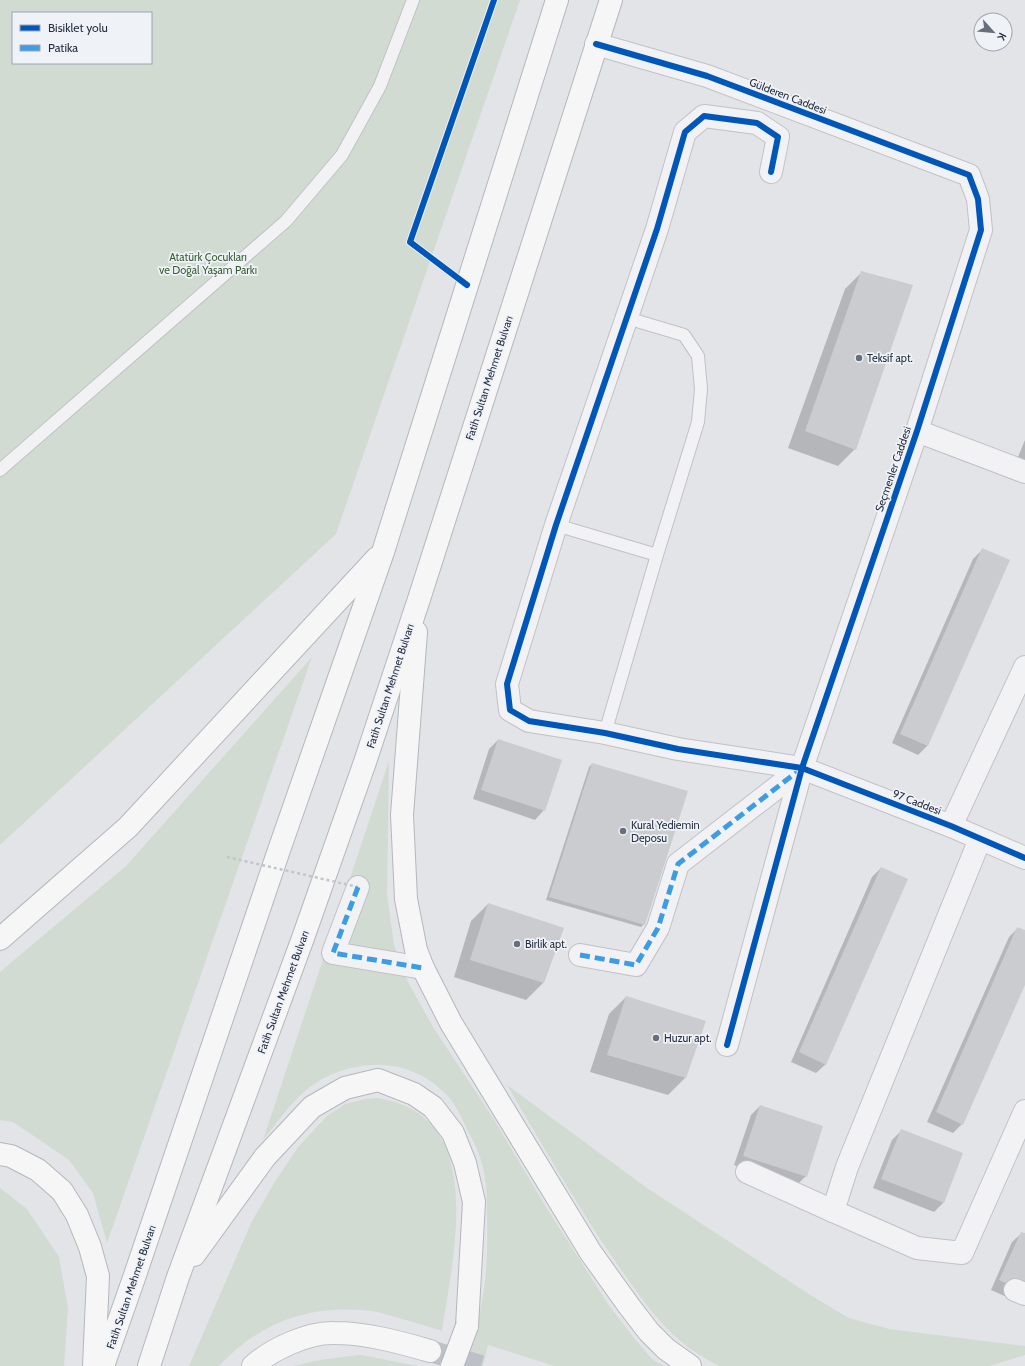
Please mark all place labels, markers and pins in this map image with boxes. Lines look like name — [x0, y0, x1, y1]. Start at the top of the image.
place label: Teksif apt. — [867, 351, 913, 365]
marker: Teksif apt. — [854, 353, 864, 363]
place label: Kural Yediemin Deposu — [631, 818, 700, 845]
marker: Kural Yediemin Deposu — [618, 826, 628, 836]
place label: Birlik apt. — [525, 937, 567, 951]
marker: Birlik apt. — [512, 939, 522, 949]
place label: Huzur apt. — [664, 1031, 712, 1045]
marker: Huzur apt. — [651, 1033, 661, 1043]

